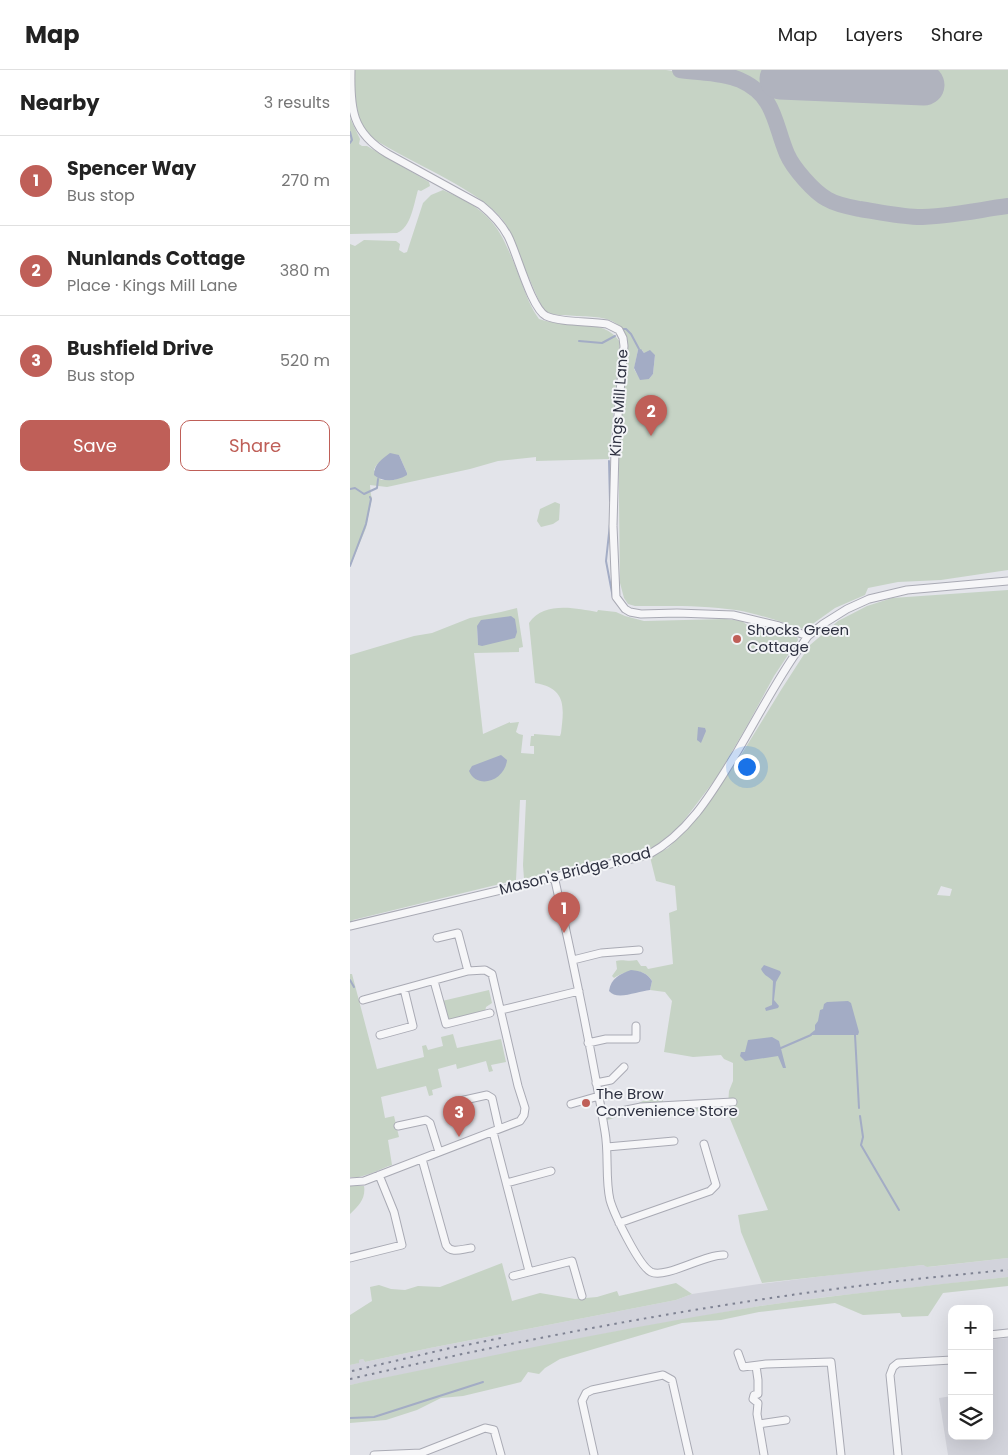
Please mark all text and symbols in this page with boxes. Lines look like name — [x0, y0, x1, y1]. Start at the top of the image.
text: Map — [25, 18, 80, 51]
text: Map — [778, 22, 818, 47]
text: Layers — [846, 22, 903, 47]
text: Share — [931, 22, 983, 47]
text: Nearby — [20, 88, 100, 117]
text: 3 results — [264, 91, 330, 114]
text: Spencer Way — [67, 155, 196, 182]
text: 1 — [33, 169, 39, 192]
text: 270 m — [281, 169, 330, 192]
text: Bus stop — [67, 184, 135, 207]
text: Nunlands Cottage — [67, 245, 245, 272]
text: 2 — [31, 259, 41, 282]
text: 380 m — [280, 259, 330, 282]
text: Place · Kings Mill Lane — [67, 274, 238, 297]
text: Bushfield Drive — [67, 335, 214, 362]
street label: Kings Mill Lane — [604, 348, 633, 457]
text: 3 — [31, 349, 41, 372]
text: 520 m — [280, 349, 330, 372]
text: Bus stop — [67, 364, 135, 387]
pin: 2 — [635, 395, 667, 436]
button: Save — [20, 420, 170, 471]
button: Share — [180, 420, 330, 471]
place label: Shocks Green Cottage — [747, 619, 849, 657]
marker: Shocks Green Cottage — [731, 633, 743, 645]
your location — [734, 754, 760, 780]
street label: Mason's Bridge Road — [497, 842, 653, 899]
pin: 1 — [548, 892, 580, 933]
place label: The Brow Convenience Store — [596, 1083, 738, 1121]
pin: 3 — [443, 1096, 475, 1137]
marker: The Brow Convenience Store — [580, 1097, 592, 1109]
map controls — [948, 1305, 993, 1440]
button: + — [948, 1305, 993, 1350]
button: − — [948, 1350, 993, 1395]
button: layers — [948, 1395, 993, 1440]

